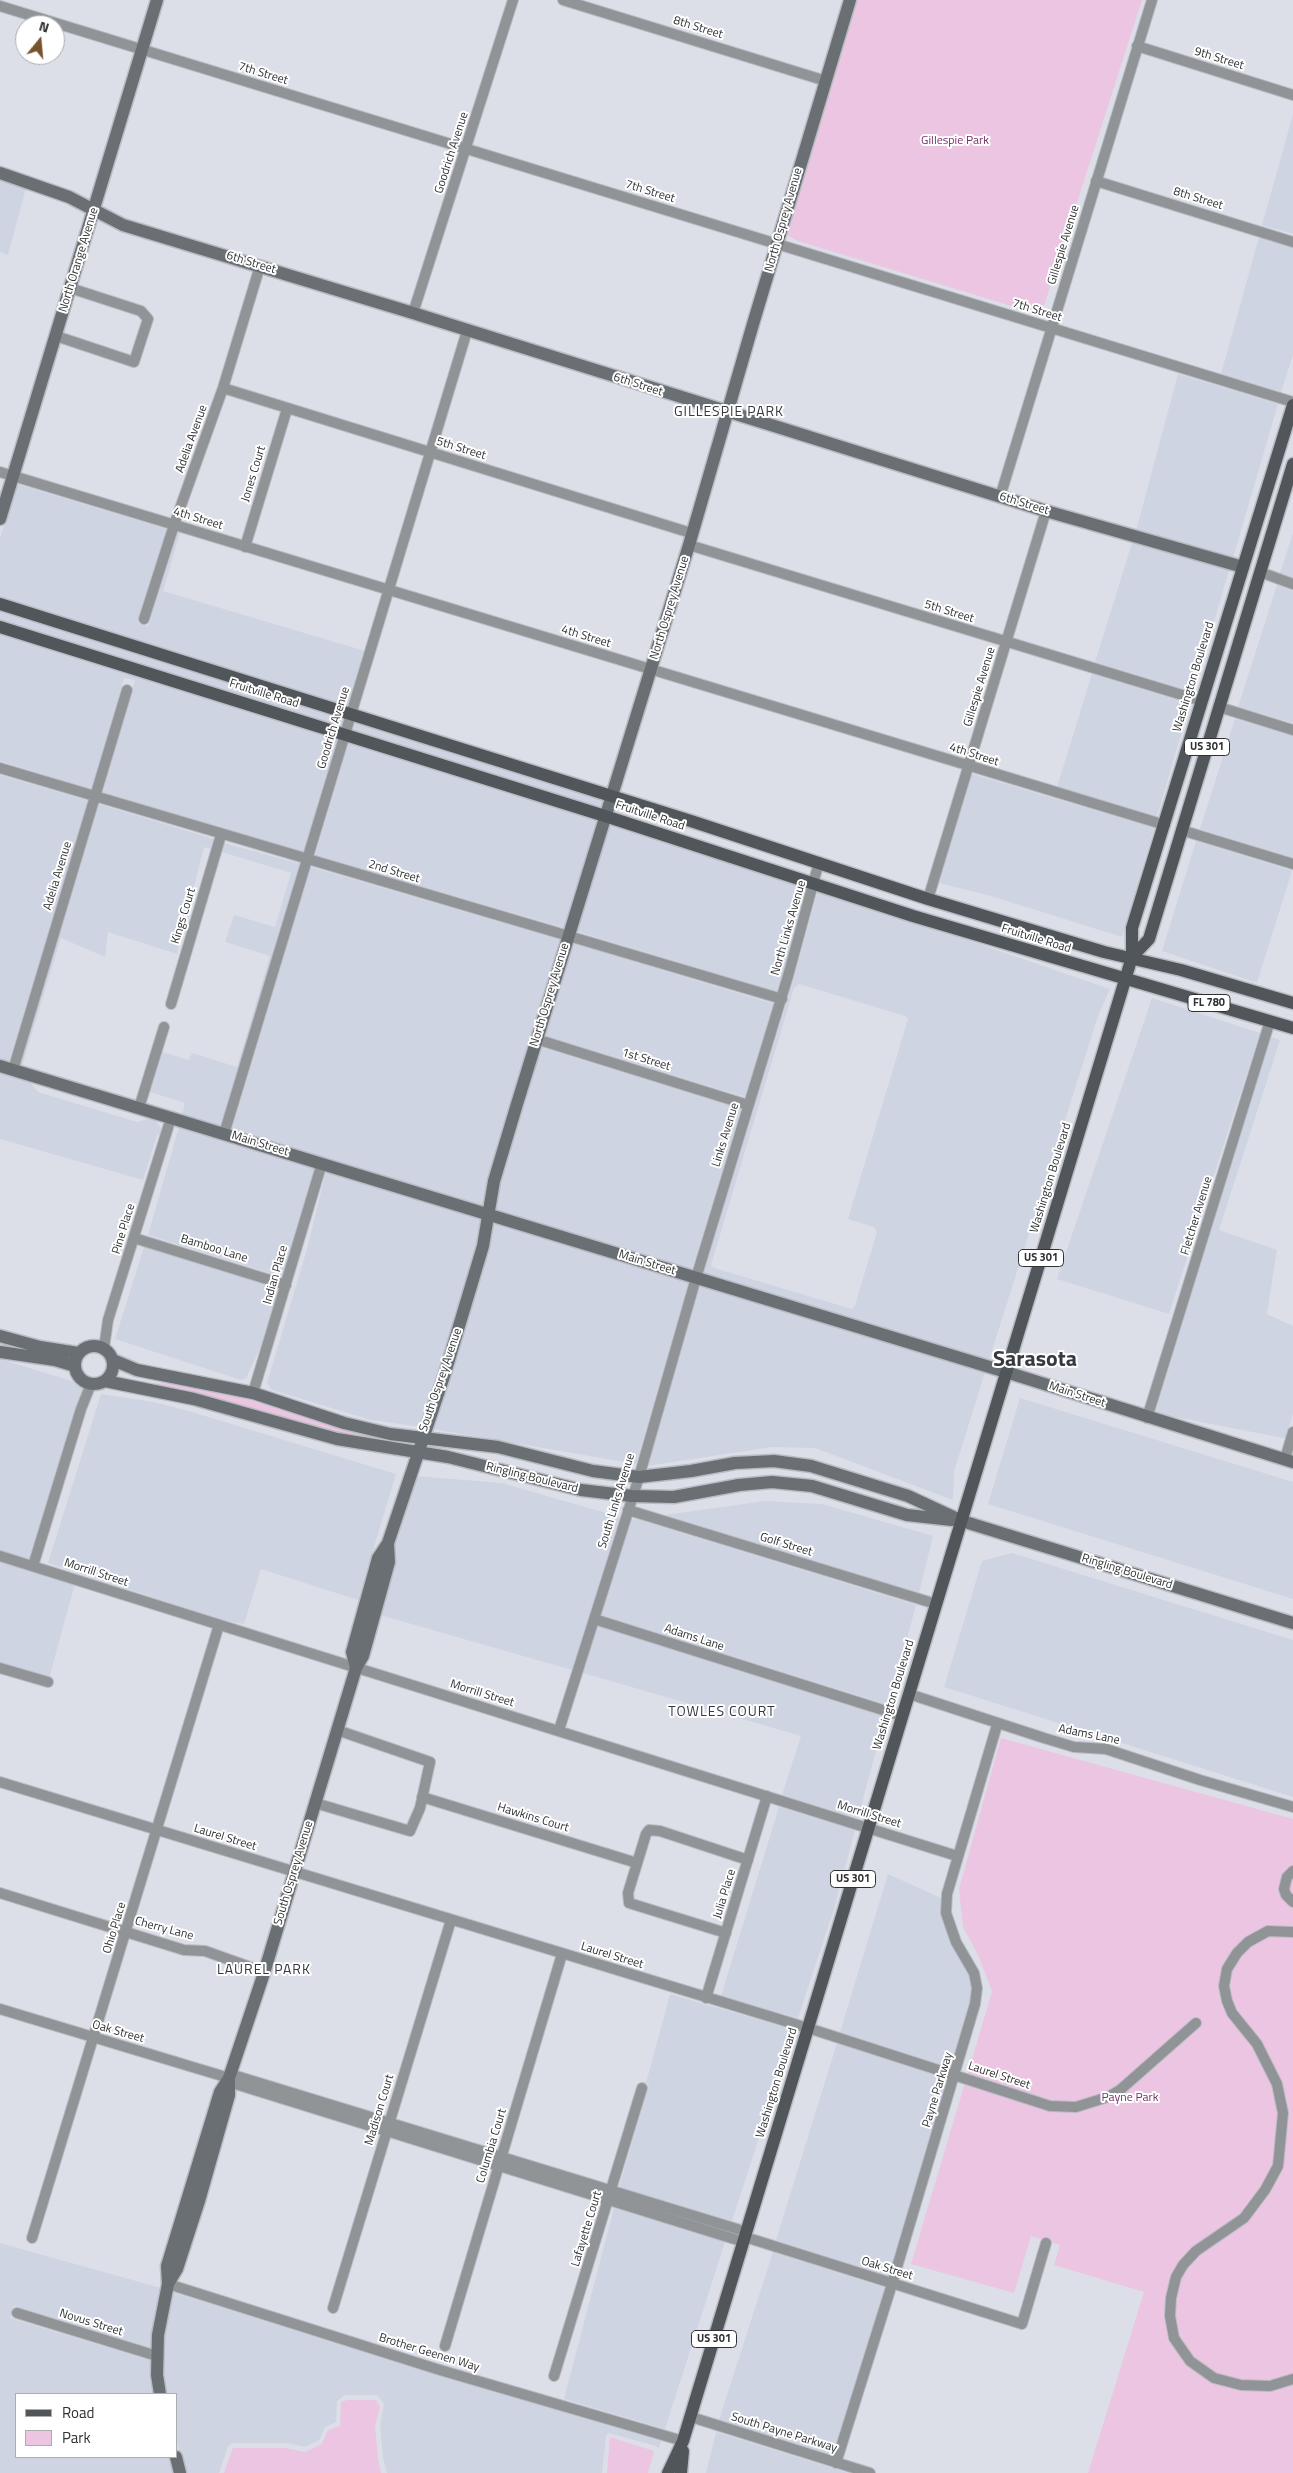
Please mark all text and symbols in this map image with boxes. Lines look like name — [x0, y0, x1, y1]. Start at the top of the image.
street label: 8th Street — [672, 14, 724, 42]
north arrow — [15, 15, 65, 65]
text: N — [37, 15, 52, 38]
street label: 9th Street — [1193, 45, 1245, 73]
street label: 7th Street — [237, 60, 289, 88]
street label: Goodrich Avenue — [432, 110, 472, 196]
park label: Gillespie Park — [921, 134, 989, 148]
street label: North Osprey Avenue — [762, 166, 806, 274]
street label: 7th Street — [624, 178, 676, 206]
street label: 8th Street — [1172, 185, 1224, 213]
street label: Gillespie Avenue — [1045, 203, 1083, 287]
street label: North Orange Avenue — [56, 206, 102, 314]
street label: 6th Street — [225, 249, 277, 277]
street label: 7th Street — [1011, 297, 1063, 325]
street label: 6th Street — [612, 370, 664, 400]
street label: Adelia Avenue — [173, 403, 211, 475]
district label: GILLESPIE PARK — [672, 405, 786, 421]
street label: 5th Street — [435, 435, 487, 463]
street label: Jones Court — [239, 444, 269, 504]
street label: 6th Street — [998, 490, 1050, 518]
street label: 4th Street — [172, 505, 224, 533]
street label: North Osprey Avenue — [647, 554, 693, 662]
street label: 5th Street — [923, 598, 975, 626]
street label: Washington Boulevard — [1170, 620, 1218, 734]
street label: 4th Street — [560, 623, 612, 651]
street label: Gillespie Avenue — [961, 645, 999, 729]
street label: Fruitville Road — [227, 677, 301, 711]
street label: Goodrich Avenue — [315, 685, 353, 771]
road number: US 301 — [1184, 739, 1230, 756]
street label: 4th Street — [948, 740, 1000, 770]
street label: Fruitville Road — [614, 798, 686, 834]
street label: Adelia Avenue — [41, 840, 75, 912]
street label: 2nd Street — [367, 857, 421, 887]
street label: North Links Avenue — [769, 879, 809, 977]
street label: Kings Court — [169, 886, 199, 946]
street label: Fruitville Road — [999, 922, 1073, 956]
street label: North Osprey Avenue — [527, 941, 573, 1049]
road number: FL 780 — [1188, 994, 1230, 1011]
street label: 1st Street — [620, 1046, 672, 1074]
street label: Links Avenue — [709, 1101, 743, 1169]
street label: Washington Boulevard — [1027, 1121, 1075, 1235]
street label: Main Street — [230, 1129, 290, 1159]
street label: Fletcher Avenue — [1178, 1175, 1216, 1257]
street label: Pine Place — [110, 1202, 138, 1256]
street label: Bamboo Lane — [179, 1232, 249, 1266]
street label: Indian Place — [261, 1244, 291, 1306]
street label: Main Street — [617, 1248, 677, 1278]
road number: US 301 — [1018, 1250, 1064, 1266]
street label: South Osprey Avenue — [417, 1326, 465, 1434]
district label: Sarasota — [993, 1348, 1077, 1374]
street label: Main Street — [1047, 1379, 1107, 1411]
street label: South Links Avenue — [596, 1452, 638, 1550]
street label: Ringling Boulevard — [485, 1460, 579, 1496]
street label: Golf Street — [758, 1530, 814, 1560]
street label: Ringling Boulevard — [1080, 1551, 1174, 1593]
street label: Morrill Street — [62, 1556, 130, 1590]
street label: Adams Lane — [662, 1622, 726, 1654]
street label: Washington Boulevard — [870, 1638, 918, 1752]
street label: Morrill Street — [448, 1677, 516, 1711]
district label: TOWLES COURT — [667, 1705, 777, 1721]
street label: Adams Lane — [1057, 1722, 1121, 1748]
street label: Morrill Street — [835, 1798, 903, 1832]
street label: Hawkins Court — [496, 1800, 570, 1836]
street label: South Osprey Avenue — [271, 1819, 317, 1927]
street label: Laurel Street — [192, 1822, 258, 1854]
street label: Julia Place — [711, 1868, 739, 1920]
road number: US 301 — [830, 1870, 876, 1888]
street label: Ohio Place — [100, 1901, 130, 1955]
street label: Cherry Lane — [133, 1914, 195, 1944]
street label: Laurel Street — [579, 1940, 645, 1972]
district label: LAUREL PARK — [216, 1963, 312, 1979]
street label: Oak Street — [90, 2018, 146, 2046]
street label: Washington Boulevard — [753, 2026, 801, 2140]
street label: Payne Parkway — [920, 2051, 956, 2129]
street label: Laurel Street — [966, 2059, 1032, 2093]
street label: Madison Court — [362, 2073, 398, 2147]
park label: Payne Park — [1102, 2091, 1158, 2105]
street label: Columbia Court — [474, 2107, 510, 2185]
street label: Lafayette Court — [569, 2190, 605, 2268]
street label: Oak Street — [859, 2254, 915, 2284]
street label: Novus Street — [58, 2307, 124, 2339]
road number: US 301 — [692, 2330, 736, 2348]
street label: Brother Geenen Way — [377, 2331, 481, 2375]
legend — [15, 2393, 178, 2458]
text: Road — [62, 2401, 94, 2424]
street label: South Payne Parkway — [729, 2410, 839, 2456]
text: Park — [62, 2426, 91, 2449]

